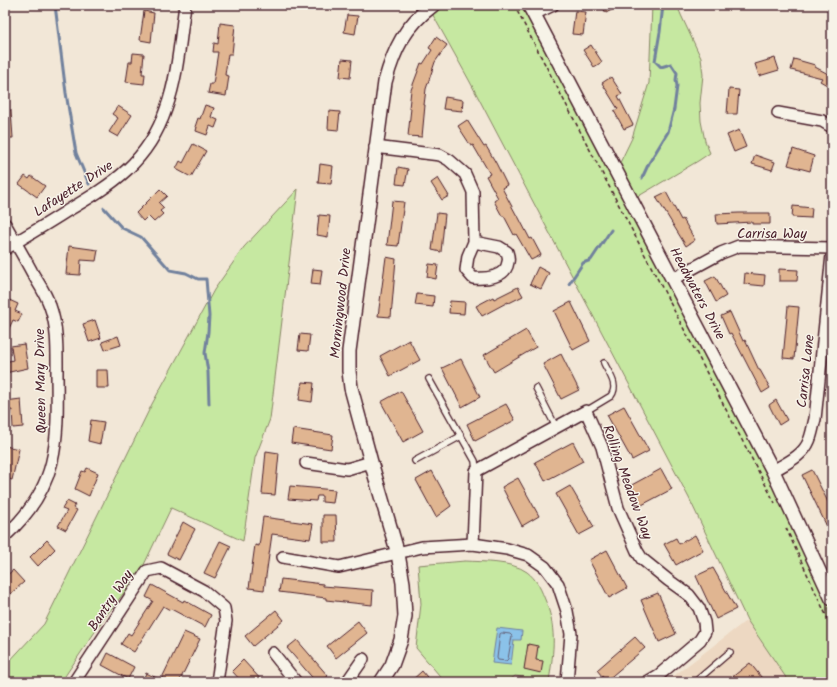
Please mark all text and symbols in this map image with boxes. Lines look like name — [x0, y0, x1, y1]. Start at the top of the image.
street label: Lafayette Drive — [29, 154, 118, 223]
street label: Carrisa Way — [737, 223, 807, 245]
street label: Headwaters Drive — [663, 243, 731, 344]
street label: Morningwood Drive — [324, 246, 358, 359]
street label: Queen Mary Drive — [29, 328, 53, 434]
street label: Carrisa Lane — [791, 333, 821, 409]
street label: Rolling Meadow Way — [596, 422, 658, 543]
street label: Bantry Way — [83, 565, 139, 636]

